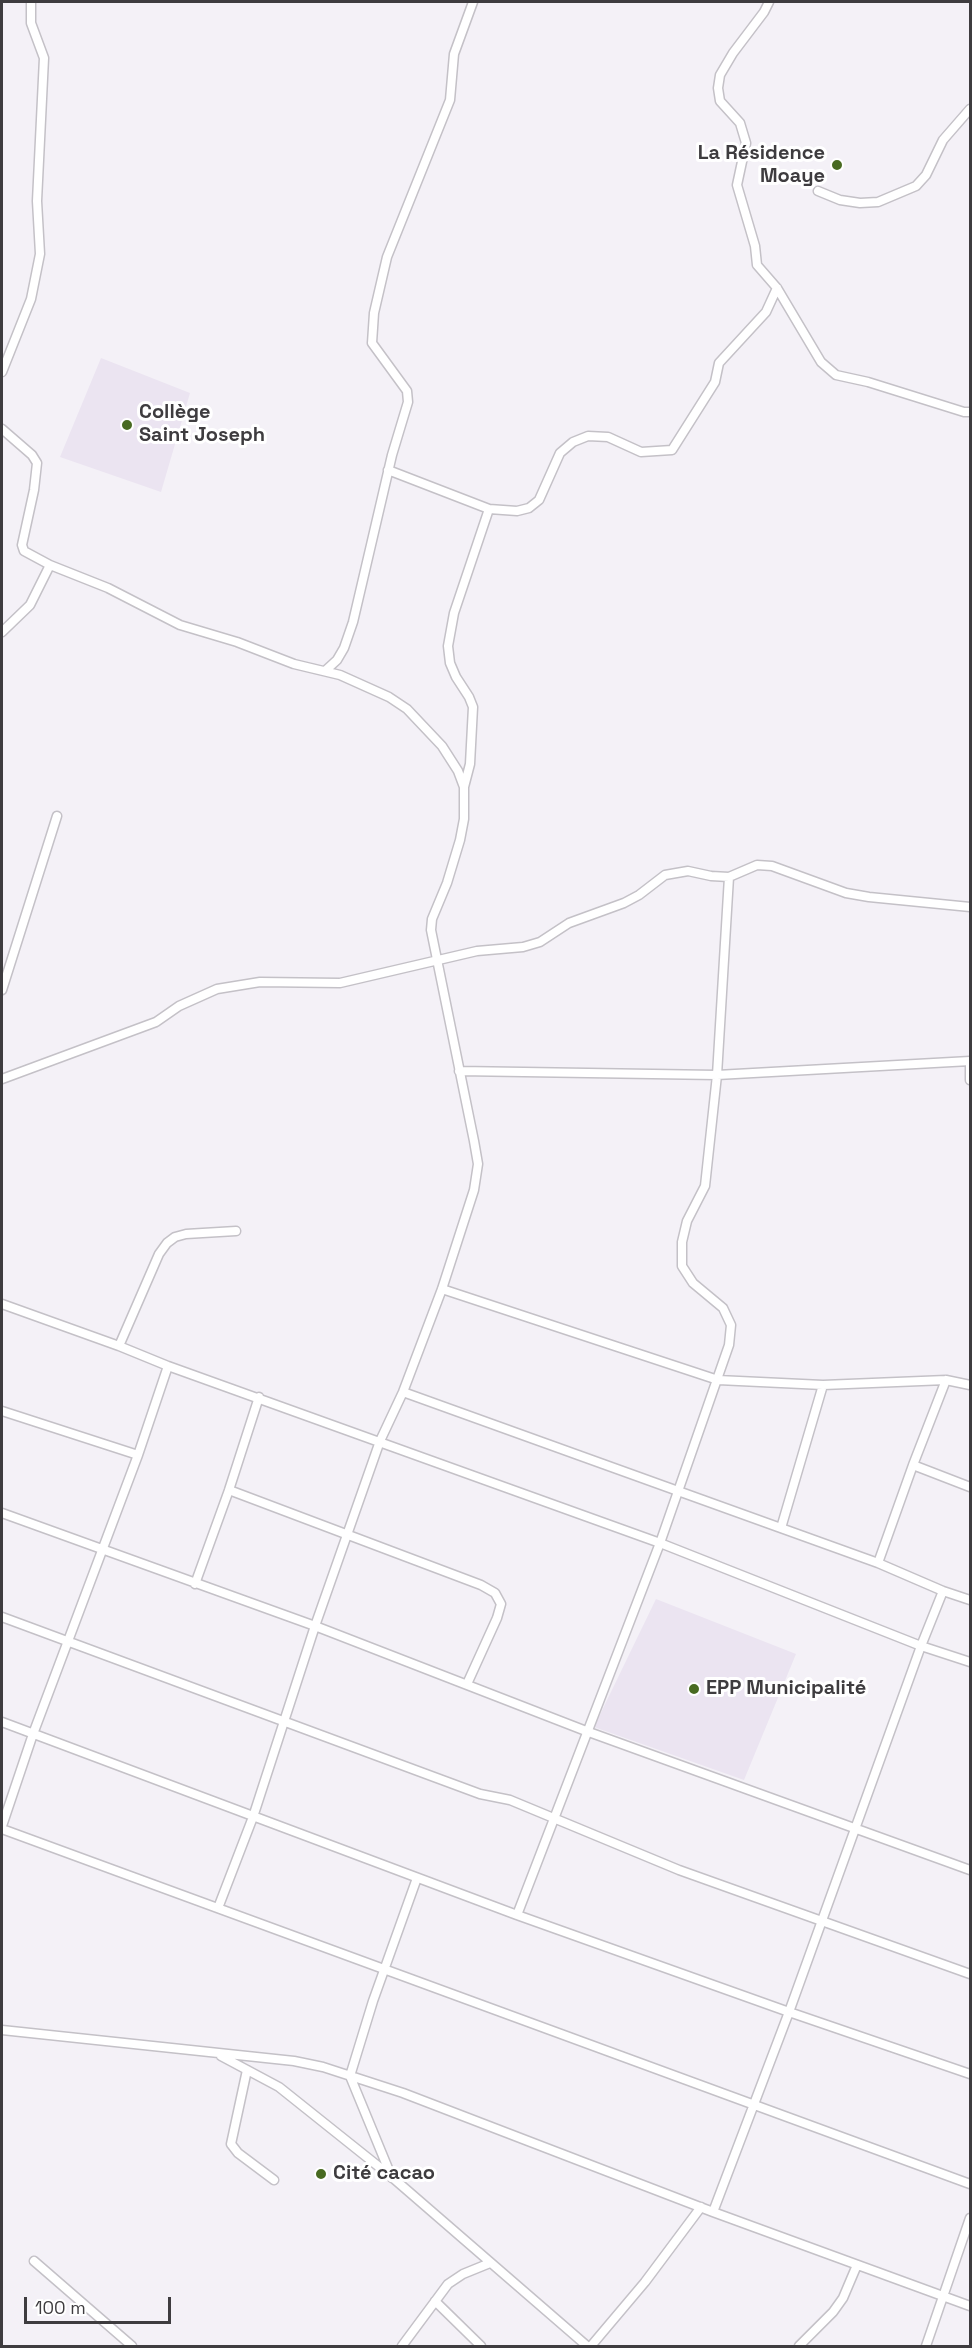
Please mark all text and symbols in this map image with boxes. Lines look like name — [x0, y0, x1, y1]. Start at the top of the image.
place label: La Résidence Moaye — [698, 142, 825, 189]
marker: La Résidence Moaye — [830, 158, 844, 172]
place label: Collège Saint Joseph — [139, 401, 265, 448]
marker: Collège Saint Joseph — [120, 418, 134, 432]
place label: EPP Municipalité — [706, 1677, 866, 1701]
marker: EPP Municipalité — [687, 1682, 701, 1696]
place label: Cité cacao — [333, 2162, 435, 2186]
marker: Cité cacao — [314, 2167, 328, 2181]
scale bar — [27, 2285, 174, 2323]
text: 100 m — [35, 2296, 86, 2319]

